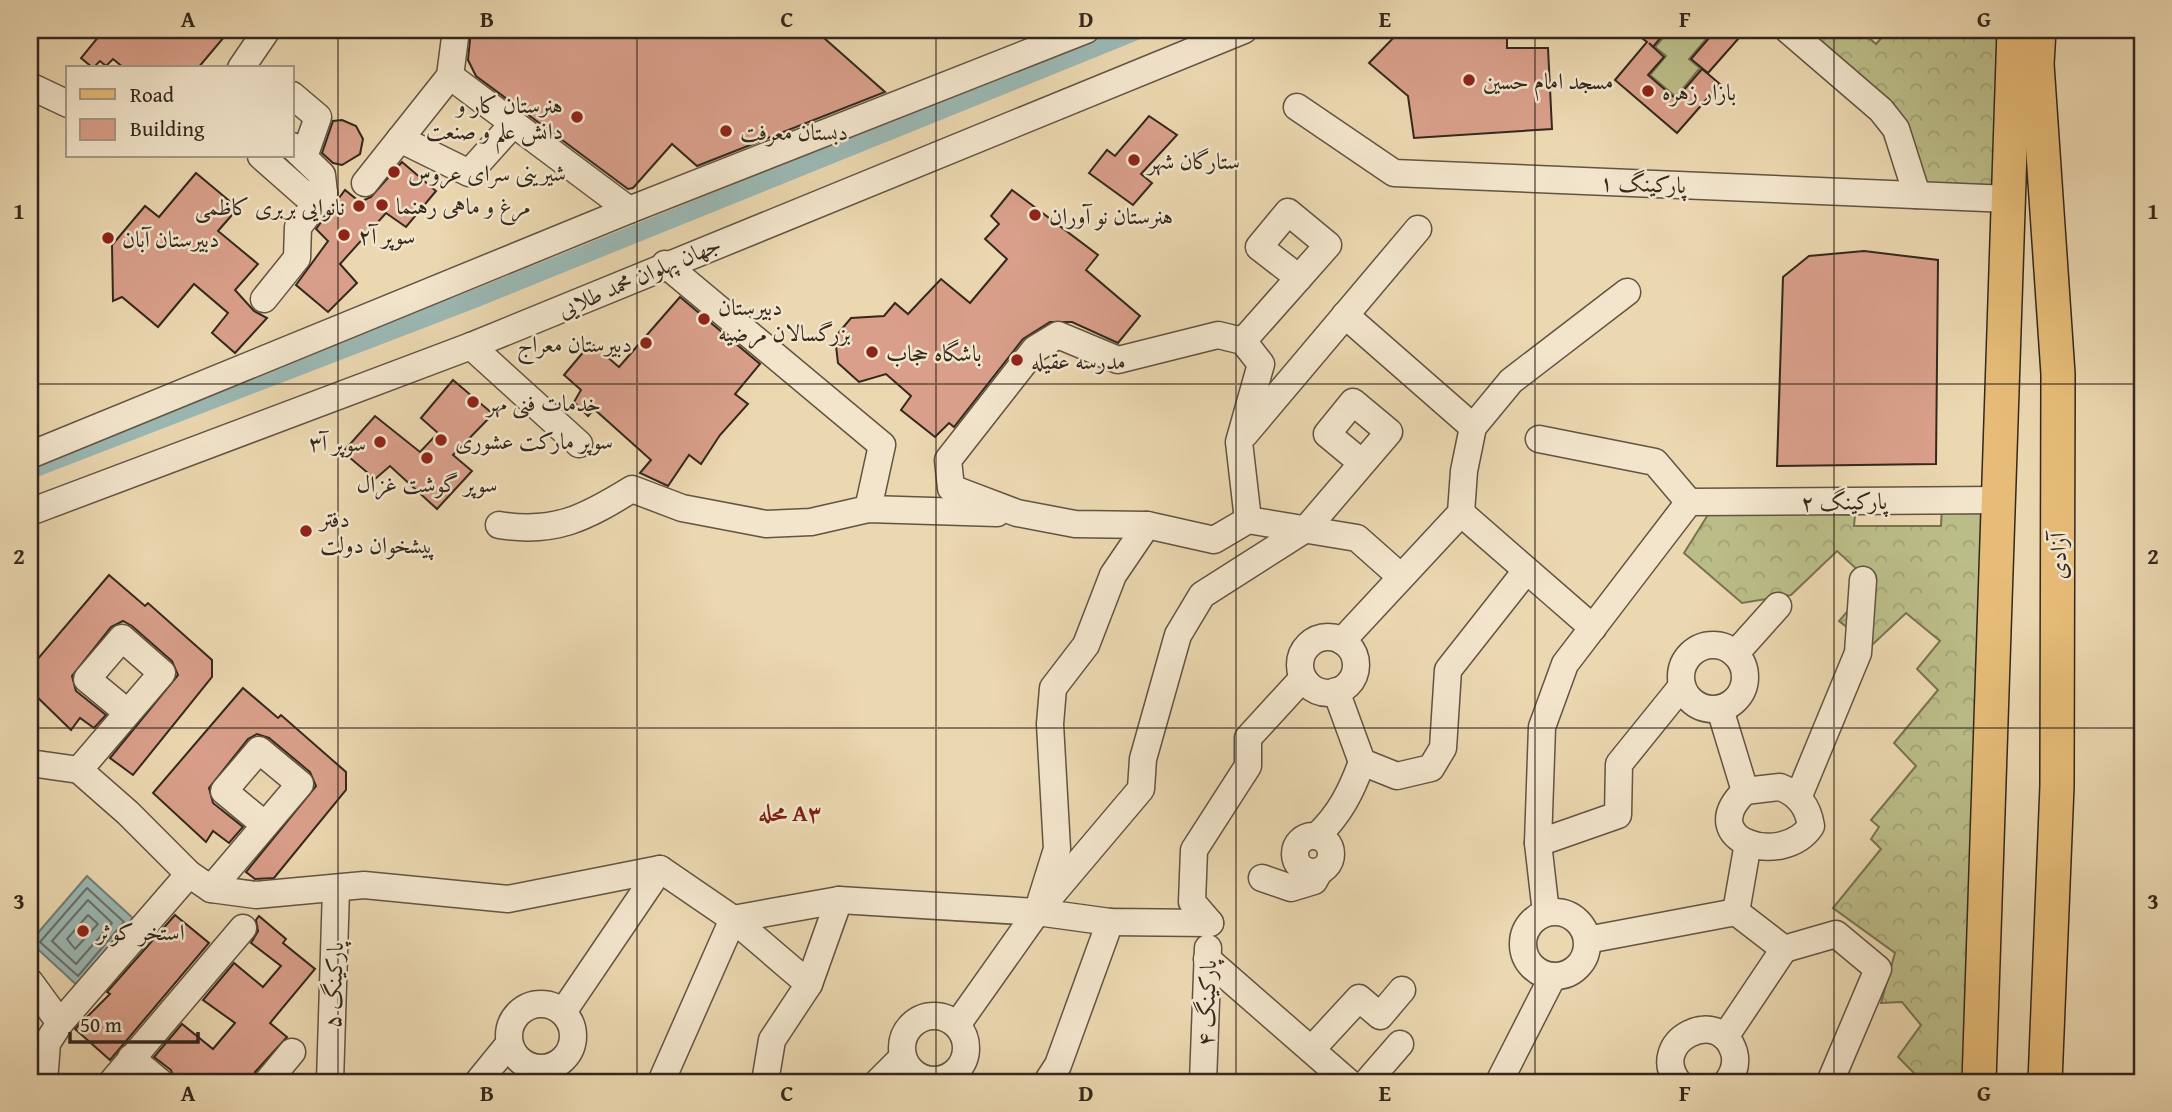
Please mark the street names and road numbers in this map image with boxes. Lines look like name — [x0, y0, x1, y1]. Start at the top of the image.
street label: پارکینگ ۱ — [1599, 165, 1688, 202]
street label: جهان پهلوان محمد طلایی — [552, 227, 726, 325]
street label: پارکینگ ۲ — [1801, 484, 1889, 519]
street label: آزادی — [2041, 529, 2074, 580]
street label: پارکینگ ۵ — [315, 940, 352, 1029]
street label: پارکینگ ۴ — [1188, 958, 1225, 1047]

